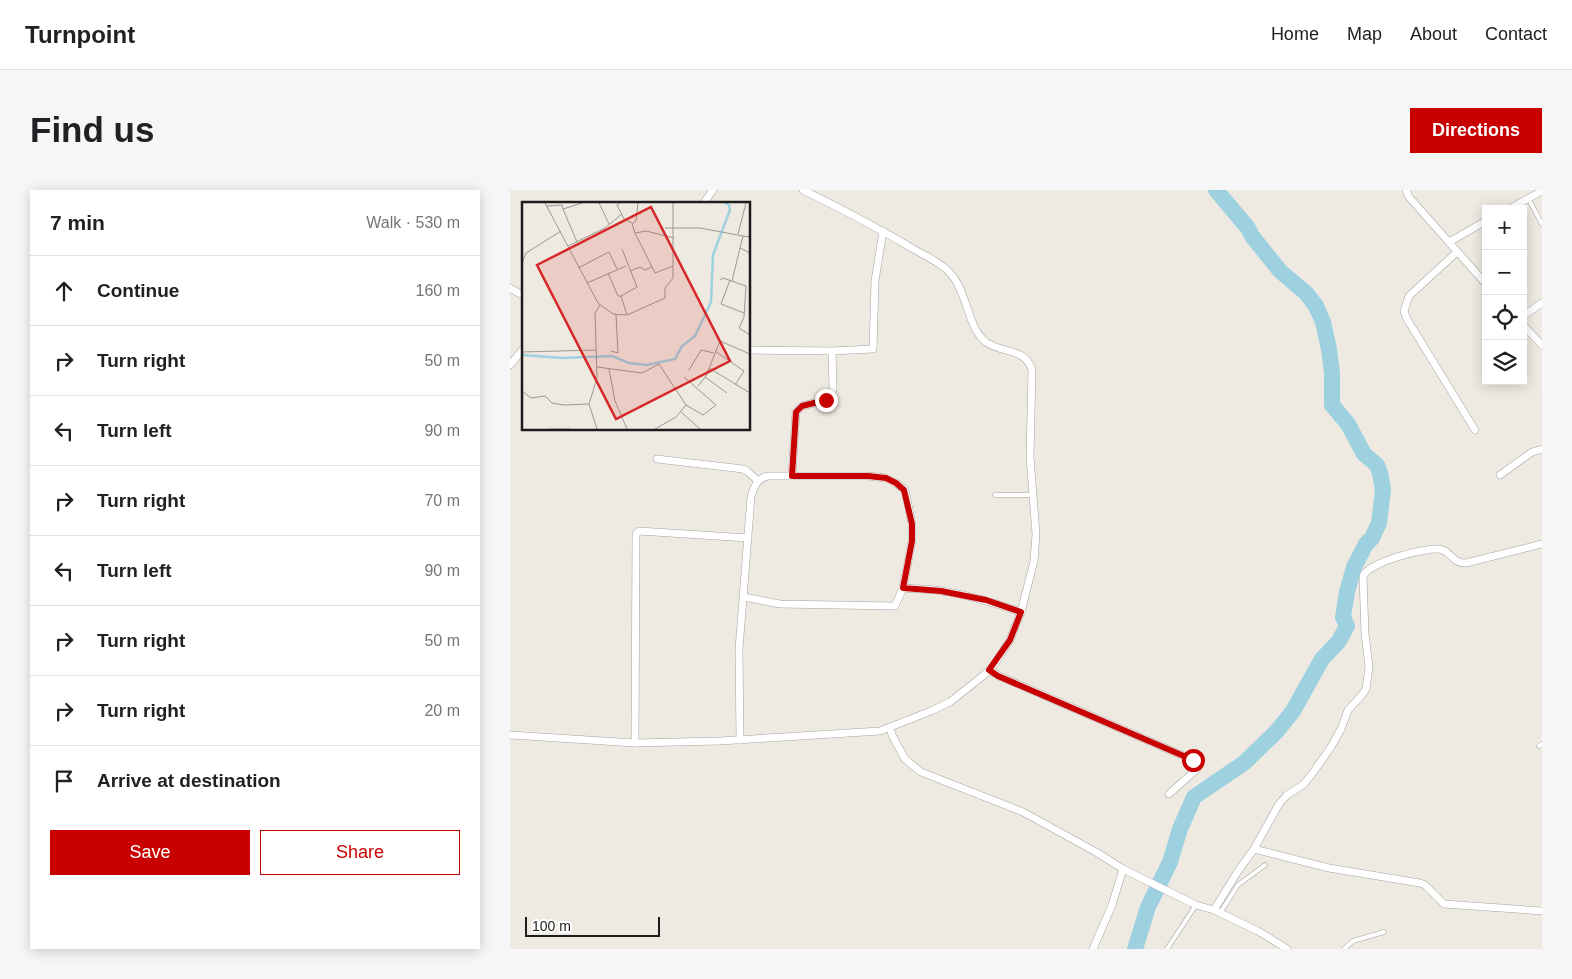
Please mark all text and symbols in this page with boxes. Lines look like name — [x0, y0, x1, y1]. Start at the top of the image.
text: Turnpoint — [25, 21, 135, 48]
text: Home — [1271, 24, 1319, 44]
text: Map — [1347, 24, 1382, 44]
text: About — [1410, 24, 1457, 44]
text: Contact — [1485, 24, 1547, 44]
button: Directions — [1410, 108, 1542, 153]
text: Find us — [30, 110, 154, 149]
inset map — [522, 202, 750, 430]
map controls — [1482, 205, 1527, 385]
button: + — [1482, 205, 1527, 250]
text: 7 min — [50, 211, 105, 234]
text: Walk · 530 m — [366, 214, 460, 231]
button: − — [1482, 250, 1527, 295]
icon: ahead — [50, 277, 78, 305]
text: Continue — [97, 280, 179, 301]
text: 160 m — [416, 282, 460, 299]
button: locate — [1482, 295, 1527, 340]
button: layers — [1482, 340, 1527, 385]
icon: right — [50, 347, 78, 375]
text: Turn right — [97, 350, 185, 371]
text: 50 m — [424, 352, 460, 369]
route end — [815, 389, 838, 412]
icon: left — [50, 417, 78, 445]
text: Turn left — [97, 420, 172, 441]
text: 90 m — [424, 422, 460, 439]
icon: right — [50, 487, 78, 515]
text: Turn right — [97, 490, 185, 511]
text: 70 m — [424, 492, 460, 509]
icon: left — [50, 557, 78, 585]
text: Turn left — [97, 560, 172, 581]
text: 90 m — [424, 562, 460, 579]
icon: right — [50, 627, 78, 655]
text: Turn right — [97, 630, 185, 651]
text: 50 m — [424, 632, 460, 649]
icon: right — [50, 697, 78, 725]
text: Turn right — [97, 700, 185, 721]
text: 20 m — [424, 702, 460, 719]
route start — [1182, 749, 1205, 772]
icon: arrive — [50, 767, 78, 795]
text: Arrive at destination — [97, 770, 281, 791]
button: Save — [50, 830, 250, 875]
button: Share — [260, 830, 460, 875]
scale bar — [525, 914, 660, 937]
text: 100 m — [532, 918, 571, 934]

